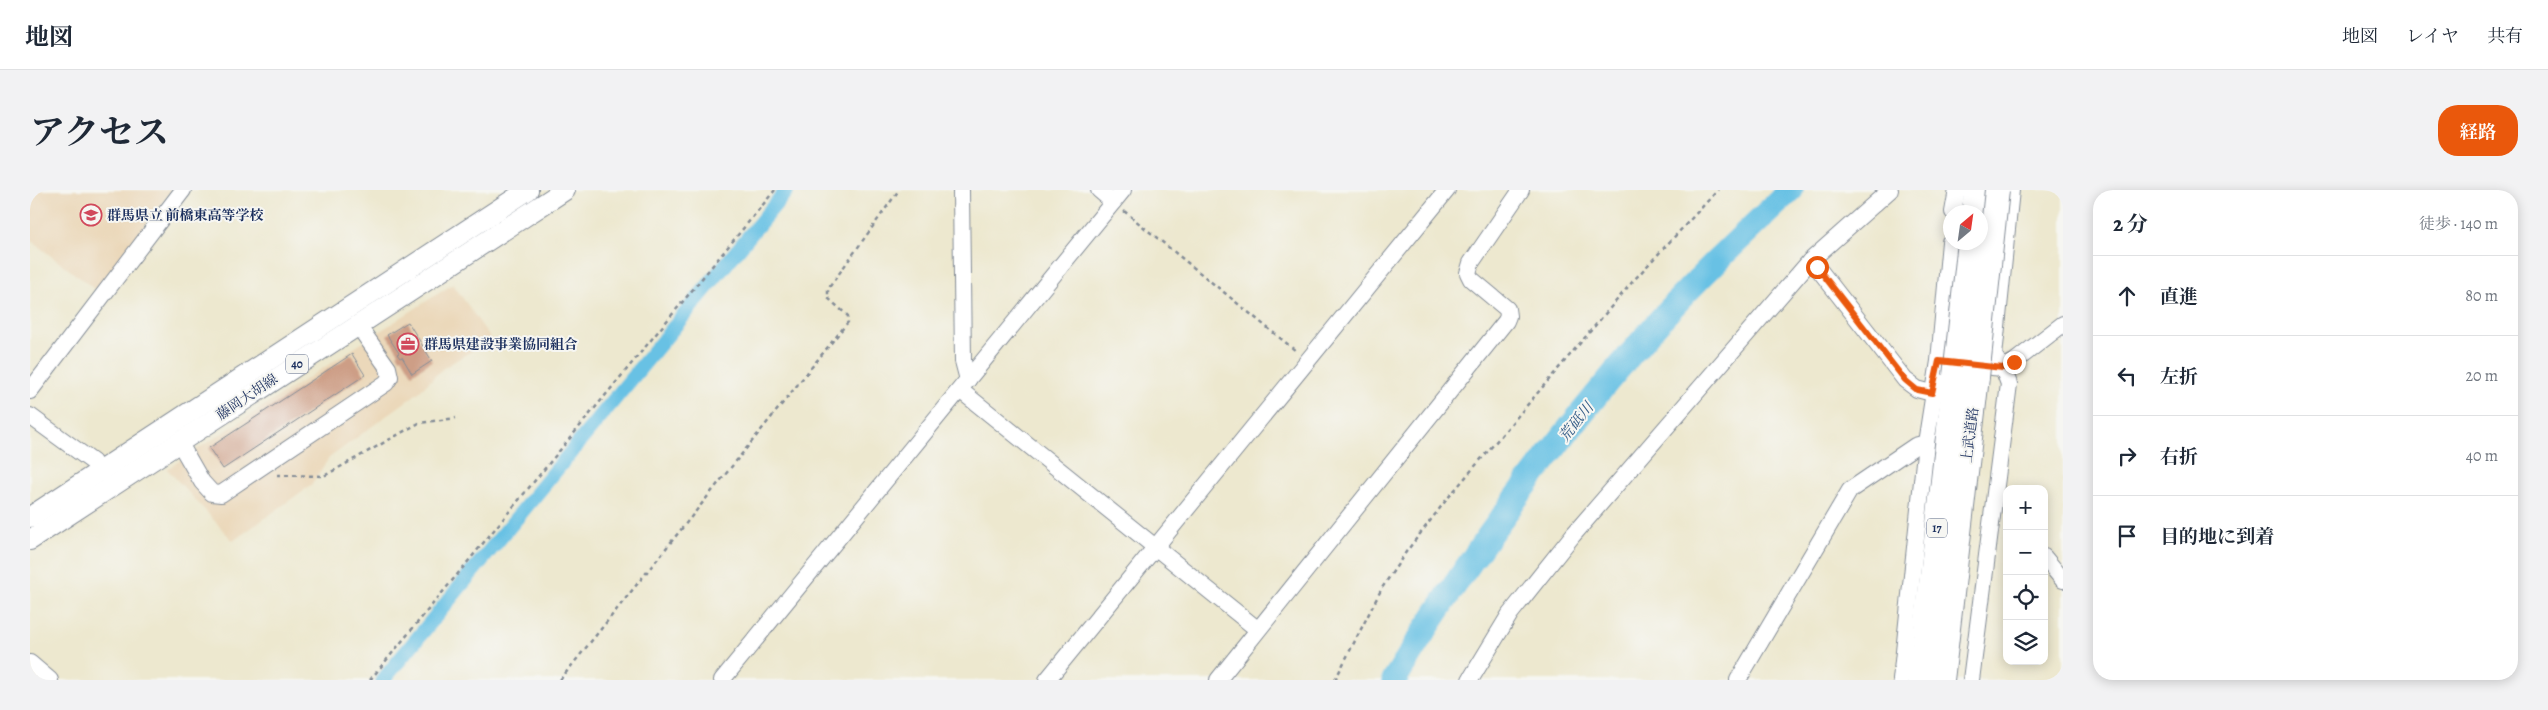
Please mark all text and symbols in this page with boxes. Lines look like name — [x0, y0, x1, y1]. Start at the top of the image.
text: 地図 — [25, 21, 73, 53]
text: 地図 — [2342, 24, 2378, 48]
text: レイヤ — [2406, 24, 2459, 48]
text: 共有 — [2487, 24, 2523, 48]
button: 経路 — [2438, 105, 2518, 156]
text: アクセス — [30, 108, 169, 156]
school or university icon: 群馬県立 前橋東高等学校 — [79, 203, 103, 227]
north arrow — [1943, 205, 1988, 250]
place label: 群馬県立 前橋東高等学校 — [107, 206, 263, 225]
text: 2 分 — [2113, 210, 2148, 238]
text: 徒歩 · 140 m — [2419, 213, 2498, 235]
route start — [1806, 256, 1829, 279]
icon: ahead — [2113, 282, 2141, 310]
text: 直進 — [2160, 284, 2198, 310]
text: 80 m — [2465, 285, 2498, 307]
office icon: 群馬県建設事業協同組合 — [396, 332, 420, 356]
place label: 群馬県建設事業協同組合 — [424, 335, 578, 354]
route end — [2003, 351, 2026, 374]
road number: 40 — [286, 354, 308, 373]
icon: left — [2113, 362, 2141, 390]
text: 左折 — [2160, 364, 2198, 390]
text: 20 m — [2465, 365, 2498, 387]
street label: 藤岡大胡線 — [213, 370, 281, 424]
water label: 荒砥川 — [1554, 397, 1599, 446]
street label: 上武道路 — [1957, 406, 1983, 464]
icon: right — [2113, 442, 2141, 470]
text: 右折 — [2160, 444, 2198, 470]
text: 40 m — [2466, 445, 2498, 467]
map controls — [2003, 485, 2048, 665]
button: + — [2003, 485, 2048, 530]
road number: 17 — [1927, 518, 1947, 538]
icon: arrive — [2113, 522, 2141, 550]
text: 目的地に到着 — [2160, 524, 2274, 550]
button: − — [2003, 530, 2048, 575]
button: locate — [2003, 575, 2048, 620]
button: layers — [2003, 620, 2048, 665]

